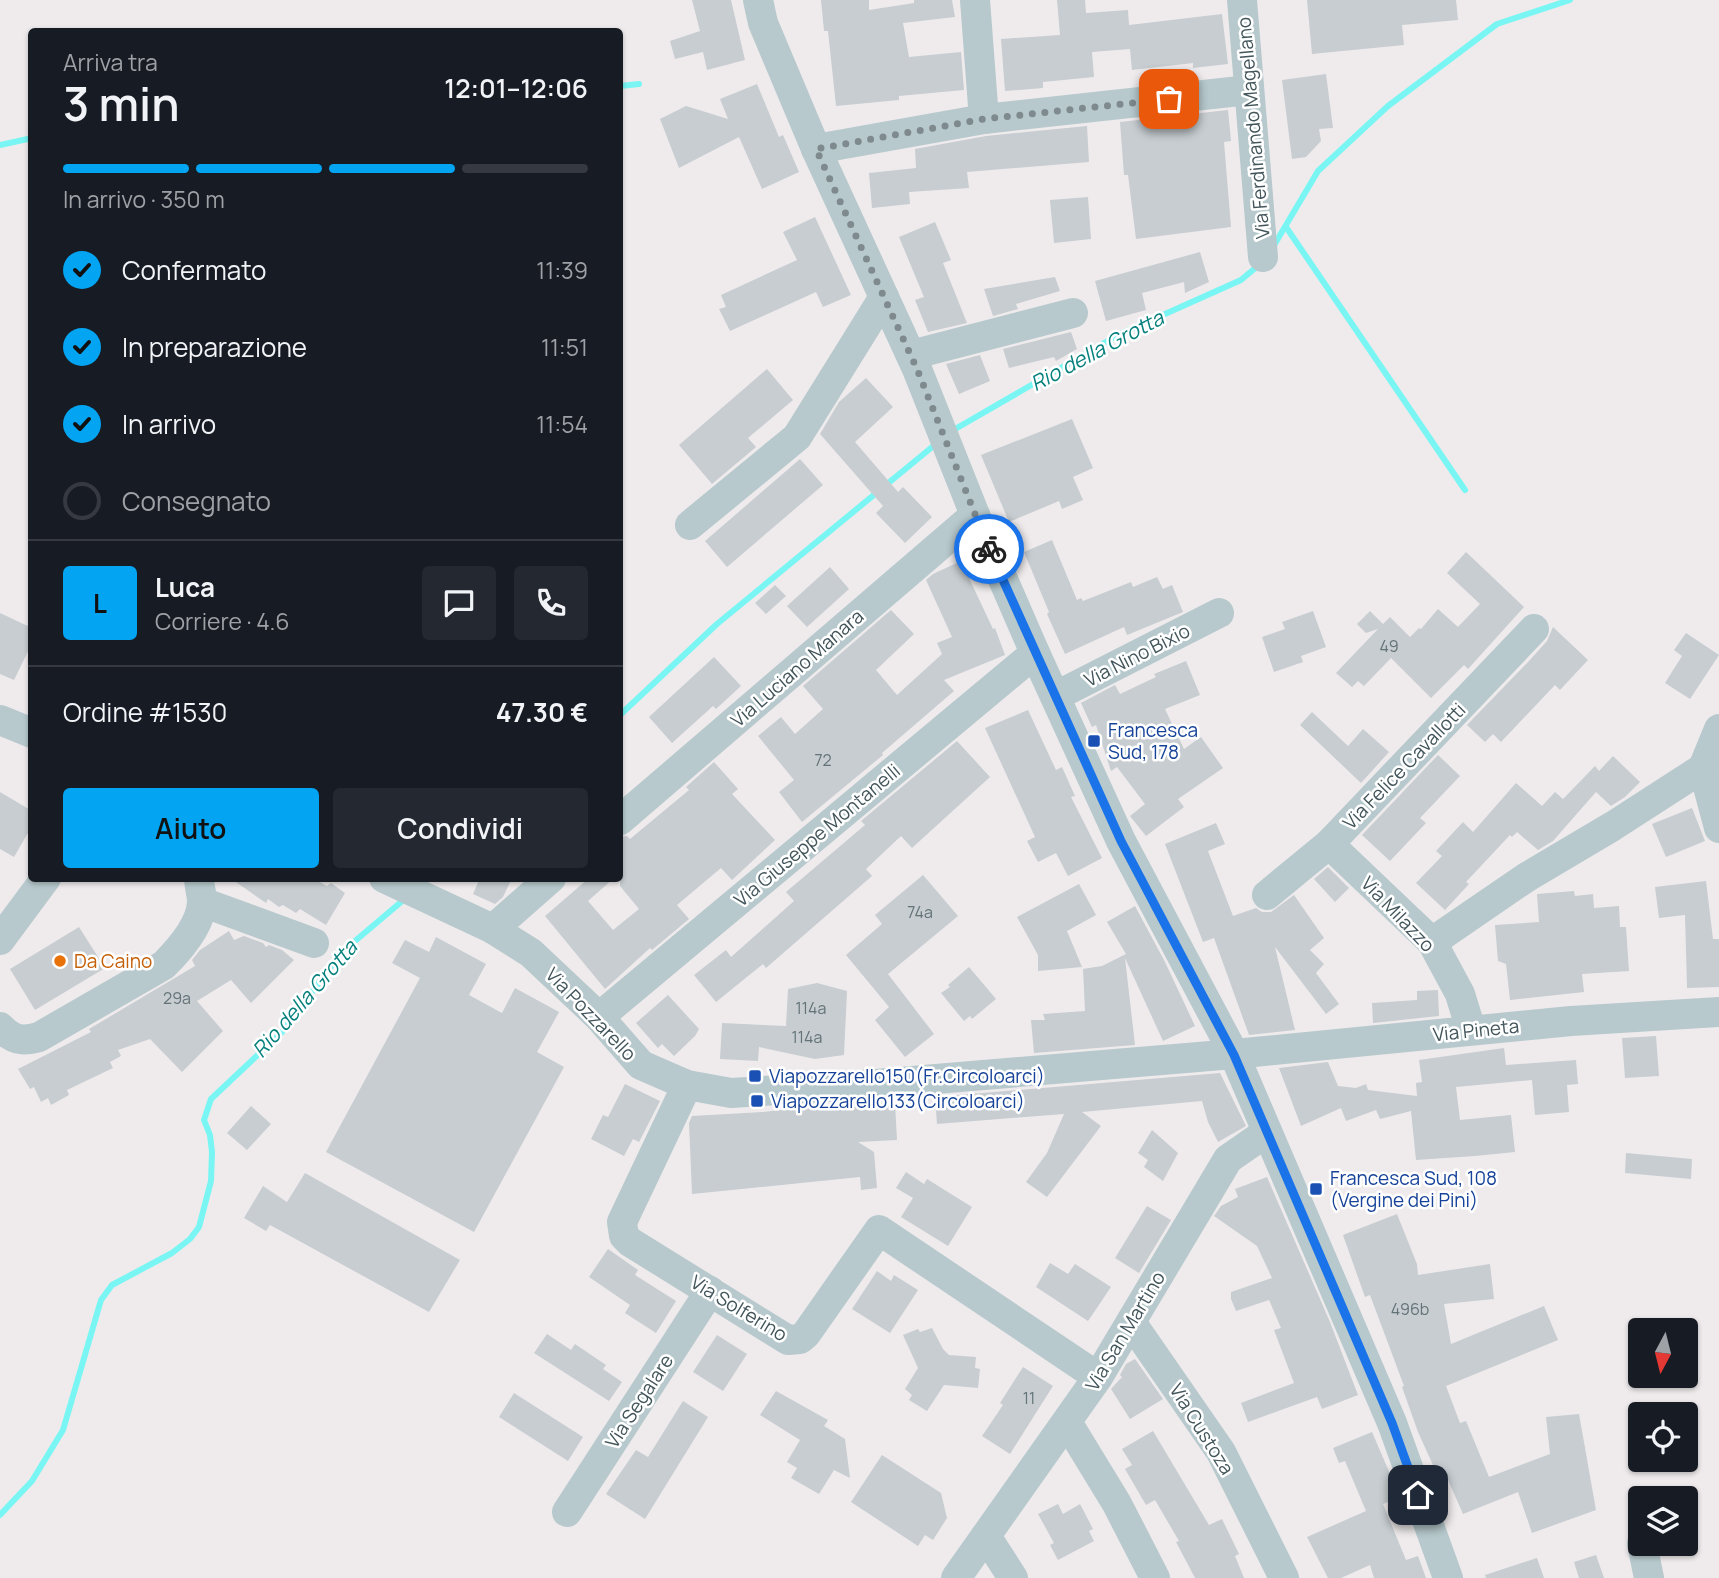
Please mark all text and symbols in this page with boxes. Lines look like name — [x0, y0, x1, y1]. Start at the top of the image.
street label: Via Ferdinando Magellano — [1230, 16, 1276, 240]
text: Arriva tra — [63, 46, 158, 78]
pin — [1139, 69, 1199, 129]
text: 12:01–12:06 — [444, 70, 588, 106]
text: 3 min — [63, 72, 180, 135]
icon: bag — [1150, 80, 1188, 118]
text: In arrivo · 350 m — [63, 183, 225, 215]
icon: check — [63, 251, 101, 289]
text: Confermato — [122, 252, 266, 288]
text: 11:39 — [536, 254, 588, 286]
water label: Rio della Grotta — [1025, 303, 1169, 397]
icon: check — [63, 328, 101, 366]
text: In preparazione — [122, 329, 307, 365]
text: 11:51 — [541, 331, 588, 363]
icon: check — [63, 405, 101, 443]
text: In arrivo — [122, 406, 216, 442]
text: 11:54 — [536, 408, 588, 440]
text: Consegnato — [122, 483, 271, 519]
courier — [954, 514, 1024, 584]
icon: bike — [970, 530, 1008, 568]
button: chat — [422, 566, 496, 640]
button: phone — [514, 566, 588, 640]
text: Luca — [155, 569, 215, 605]
text: L — [93, 585, 107, 621]
street label: Via Luciano Manara — [725, 603, 869, 733]
text: Corriere · 4.6 — [155, 605, 290, 637]
street label: Via Nino Bixio — [1080, 617, 1194, 693]
house number: 49 — [1379, 635, 1399, 657]
text: Ordine #1530 — [63, 694, 227, 730]
text: 47.30 € — [496, 694, 588, 730]
street label: Via Felice Cavallotti — [1337, 697, 1471, 835]
place label: Francesca Sud, 178 — [1108, 717, 1198, 765]
marker: Francesca Sud, 178 — [1086, 733, 1102, 749]
house number: 72 — [814, 749, 832, 771]
street label: Via Giuseppe Montanelli — [728, 758, 906, 912]
button: Aiuto — [63, 788, 319, 868]
button: Condividi — [333, 788, 588, 868]
street label: Via Milazzo — [1355, 870, 1441, 958]
house number: 74a — [907, 901, 933, 923]
water label: Rio della Grotta — [245, 933, 364, 1063]
place label: Da Caino — [74, 948, 152, 974]
marker: Da Caino — [52, 953, 68, 969]
street label: Via Pozzarello — [540, 962, 642, 1066]
house number: 29a — [163, 987, 191, 1009]
house number: 114a — [796, 997, 826, 1019]
street label: Via Pineta — [1432, 1013, 1520, 1047]
house number: 114a — [792, 1026, 822, 1048]
place label: Viapozzarello150(Fr.Circoloarci) — [769, 1063, 1045, 1089]
marker: Viapozzarello150(Fr.Circoloarci) — [747, 1068, 763, 1084]
place label: Viapozzarello133(Circoloarci) — [771, 1088, 1025, 1114]
marker: Viapozzarello133(Circoloarci) — [749, 1093, 765, 1109]
place label: Francesca Sud, 108 (Vergine dei Pini) — [1330, 1165, 1497, 1213]
marker: Francesca Sud, 108 (Vergine dei Pini) — [1308, 1181, 1324, 1197]
street label: Via San Martino — [1079, 1266, 1171, 1396]
street label: Via Solferino — [686, 1269, 792, 1347]
house number: 496b — [1391, 1298, 1429, 1320]
north arrow — [1628, 1318, 1698, 1388]
map controls — [1628, 1318, 1698, 1556]
street label: Via Segalare — [599, 1349, 679, 1453]
street label: Via Custoza — [1164, 1378, 1240, 1480]
house number: 11 — [1023, 1387, 1035, 1409]
button: locate — [1628, 1402, 1698, 1472]
pin — [1388, 1465, 1448, 1525]
icon: home — [1399, 1476, 1437, 1514]
button: layers — [1628, 1486, 1698, 1556]

